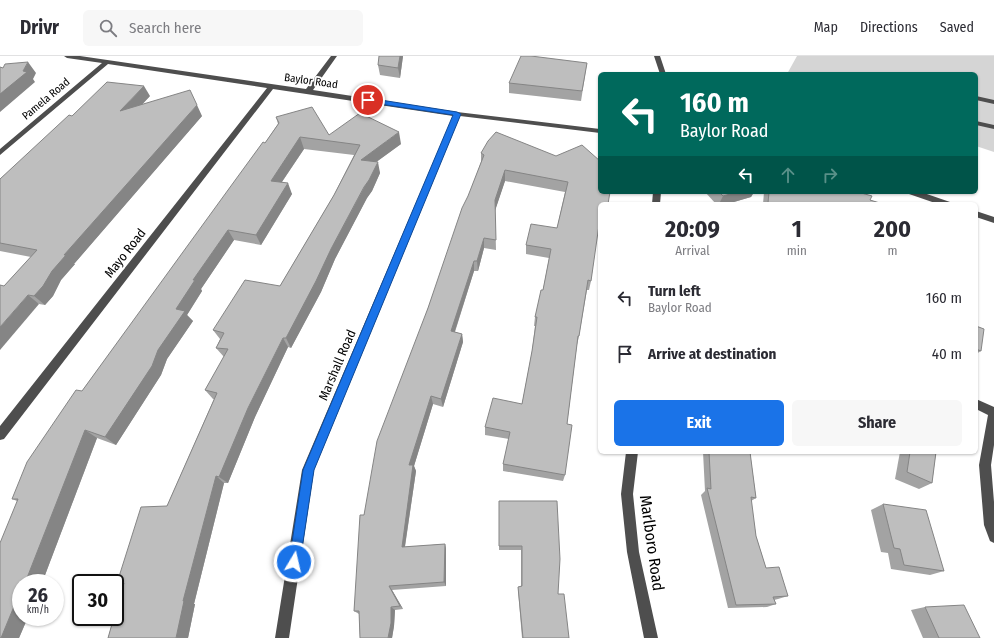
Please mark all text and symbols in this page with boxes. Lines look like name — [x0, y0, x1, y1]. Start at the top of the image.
search box — [83, 10, 363, 46]
text: Drivr — [20, 16, 59, 39]
icon: search — [97, 17, 119, 39]
text: Search here — [129, 19, 201, 37]
text: Map — [814, 19, 838, 36]
text: Directions — [860, 19, 918, 36]
text: Saved — [940, 19, 974, 36]
street label: Baylor Road — [283, 71, 339, 91]
street label: Pamela Road — [20, 75, 72, 123]
pin — [351, 83, 385, 117]
text: 160 m — [680, 86, 749, 119]
icon: left — [614, 88, 666, 140]
icon: arrive — [357, 89, 379, 111]
text: Baylor Road — [680, 120, 768, 142]
icon: left — [735, 164, 757, 186]
icon: ahead — [777, 164, 799, 186]
icon: right — [819, 164, 841, 186]
text: 20:09 — [665, 215, 720, 243]
text: 1 — [792, 215, 802, 243]
text: 200 — [874, 215, 911, 243]
street label: Mayo Road — [101, 226, 149, 280]
text: Arrival — [675, 243, 710, 258]
text: min — [787, 243, 807, 258]
text: m — [887, 243, 897, 258]
text: Turn left — [648, 282, 701, 300]
icon: left — [614, 287, 636, 309]
text: 160 m — [926, 289, 962, 307]
text: Baylor Road — [648, 300, 712, 315]
street label: Marshall Road — [315, 327, 359, 403]
icon: arrive — [614, 343, 636, 365]
text: Arrive at destination — [648, 345, 776, 363]
text: 40 m — [932, 345, 962, 363]
button: Exit — [614, 400, 784, 446]
button: Share — [792, 400, 962, 446]
street label: Marlboro Road — [636, 494, 668, 592]
position arrow — [273, 541, 315, 583]
speed limit sign: 30 — [72, 574, 124, 626]
text: 26 — [28, 583, 48, 607]
text: km/h — [27, 604, 49, 616]

